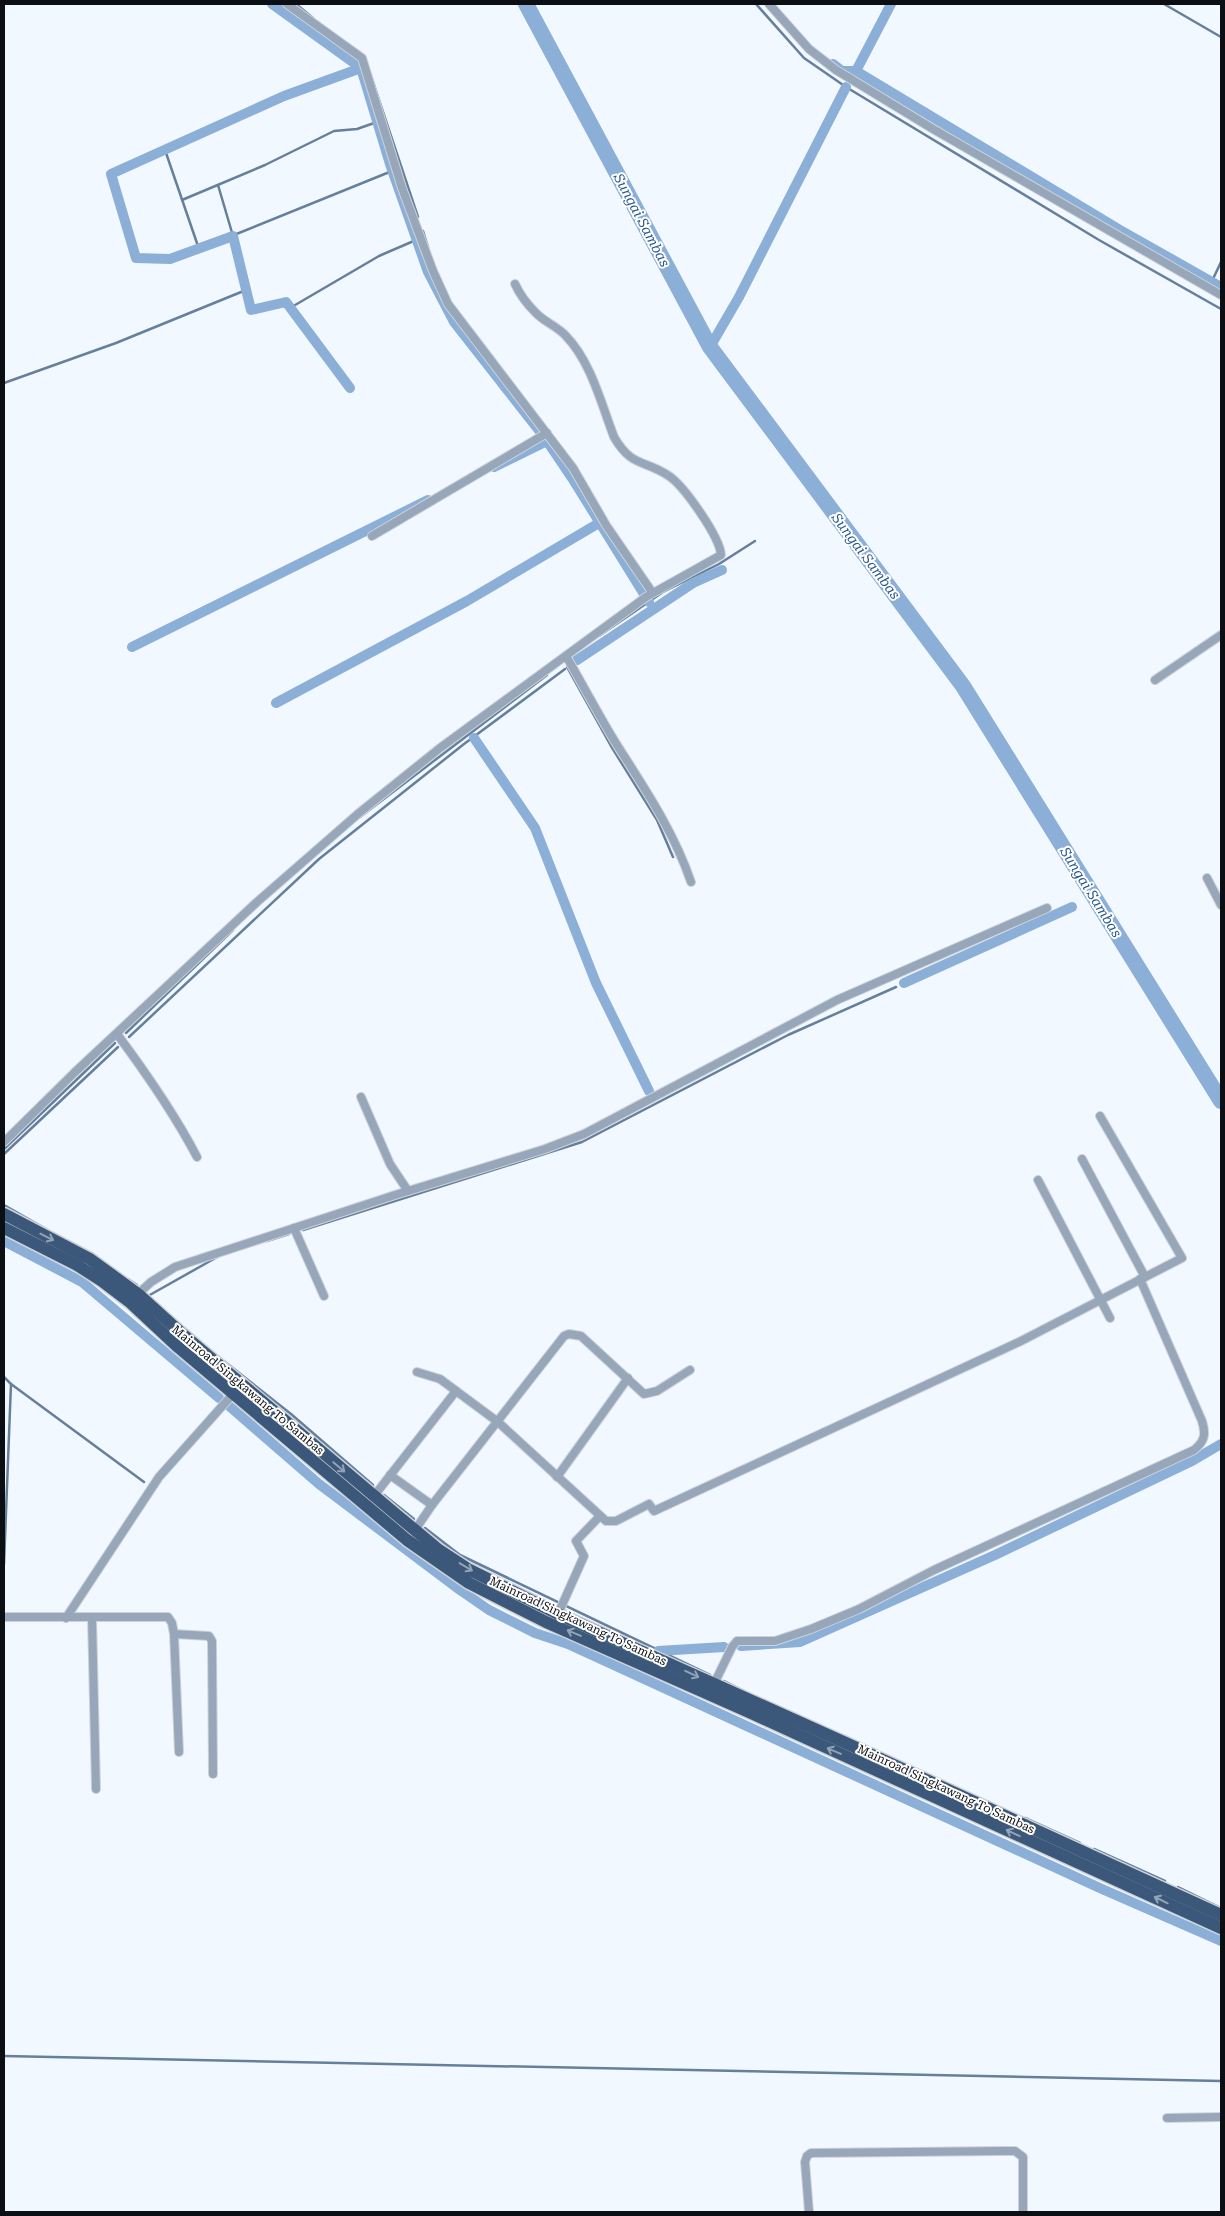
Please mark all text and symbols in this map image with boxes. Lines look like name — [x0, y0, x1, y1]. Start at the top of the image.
water label: Sungai Sambas — [610, 170, 674, 270]
water label: Sungai Sambas — [828, 509, 904, 602]
water label: Sungai Sambas — [1056, 843, 1125, 940]
one-way arrow — [39, 1233, 54, 1242]
street label: Mainroad Singkawang To Sambas — [169, 1322, 327, 1458]
one-way arrow — [332, 1461, 345, 1472]
one-way arrow — [458, 1563, 472, 1573]
street label: Mainroad Singkawang To Sambas — [487, 1574, 669, 1668]
one-way arrow — [567, 1628, 582, 1638]
one-way arrow — [684, 1670, 699, 1679]
street label: Mainroad Singkawang To Sambas — [855, 1742, 1037, 1836]
one-way arrow — [826, 1745, 841, 1754]
one-way arrow — [1006, 1828, 1021, 1837]
one-way arrow — [1154, 1895, 1169, 1904]

